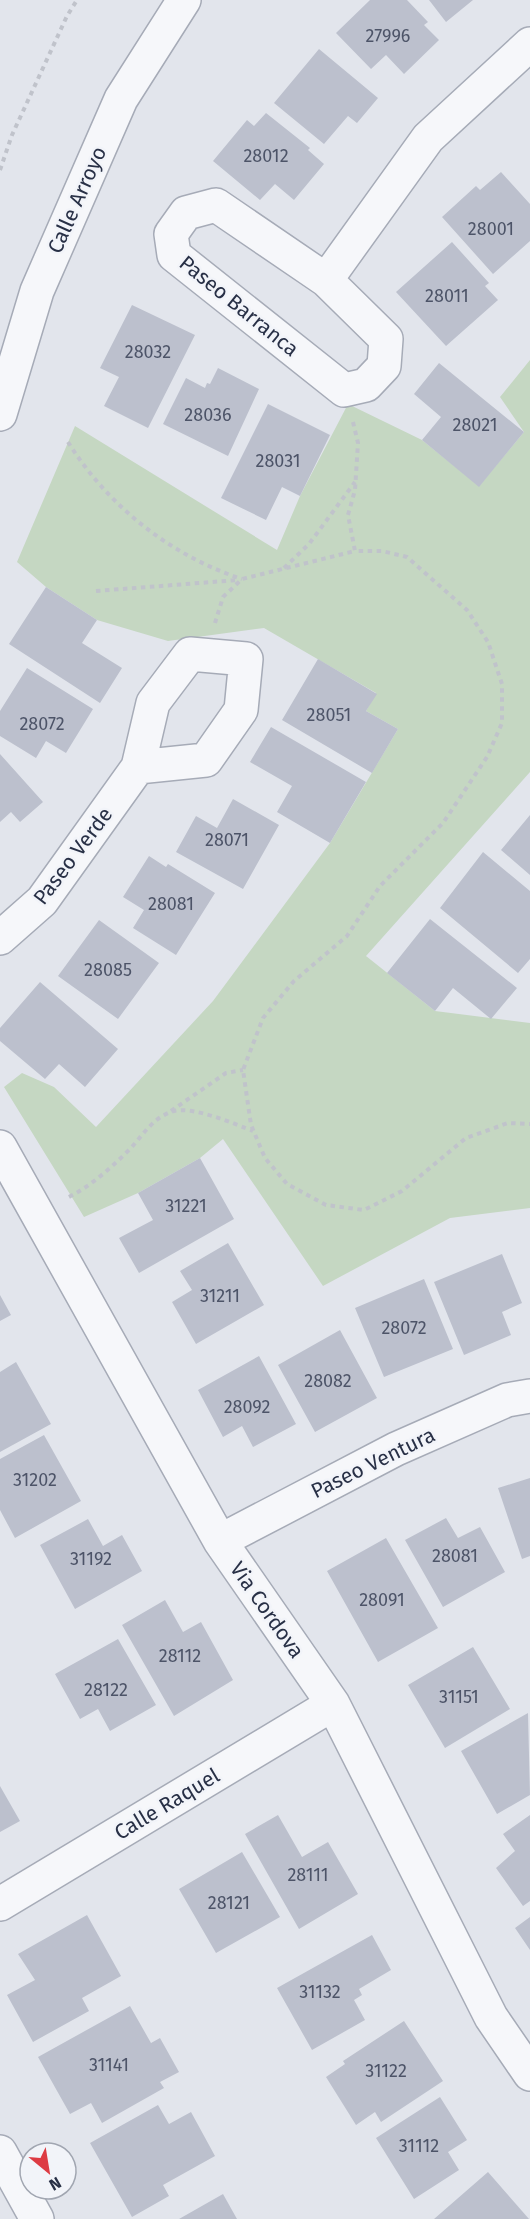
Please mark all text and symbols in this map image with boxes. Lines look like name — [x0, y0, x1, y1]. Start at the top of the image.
house number: 27996 — [366, 25, 410, 47]
street label: Calle Arroyo — [42, 143, 112, 257]
house number: 28012 — [243, 145, 289, 167]
house number: 28001 — [468, 218, 514, 240]
street label: Paseo Barranca — [174, 250, 304, 362]
house number: 28011 — [425, 285, 469, 307]
house number: 28032 — [125, 341, 171, 363]
house number: 28036 — [184, 404, 232, 426]
house number: 28021 — [453, 414, 497, 436]
house number: 28031 — [255, 450, 301, 472]
house number: 28051 — [307, 704, 351, 726]
house number: 28072 — [19, 713, 65, 735]
street label: Paseo Verde — [28, 802, 118, 910]
house number: 28071 — [205, 829, 249, 851]
house number: 28081 — [148, 893, 194, 915]
house number: 28085 — [84, 959, 132, 981]
house number: 31221 — [165, 1195, 207, 1217]
house number: 31211 — [200, 1285, 240, 1307]
house number: 28072 — [381, 1317, 427, 1339]
house number: 28082 — [304, 1370, 352, 1392]
house number: 28092 — [224, 1396, 270, 1418]
street label: Paseo Ventura — [307, 1422, 439, 1504]
house number: 31202 — [13, 1469, 57, 1491]
house number: 28081 — [432, 1545, 478, 1567]
house number: 31192 — [70, 1548, 112, 1570]
street label: Via Cordova — [224, 1557, 310, 1663]
house number: 28091 — [359, 1589, 405, 1611]
house number: 28112 — [159, 1645, 201, 1667]
house number: 28122 — [84, 1679, 128, 1701]
house number: 31151 — [439, 1686, 479, 1708]
street label: Calle Raquel — [110, 1762, 224, 1846]
house number: 28111 — [287, 1864, 329, 1886]
house number: 28121 — [208, 1892, 250, 1914]
house number: 31132 — [299, 1981, 341, 2003]
house number: 31141 — [89, 2054, 129, 2076]
house number: 31122 — [365, 2060, 407, 2082]
house number: 31112 — [399, 2135, 439, 2157]
north arrow — [18, 2141, 78, 2201]
text: N — [46, 2173, 65, 2194]

